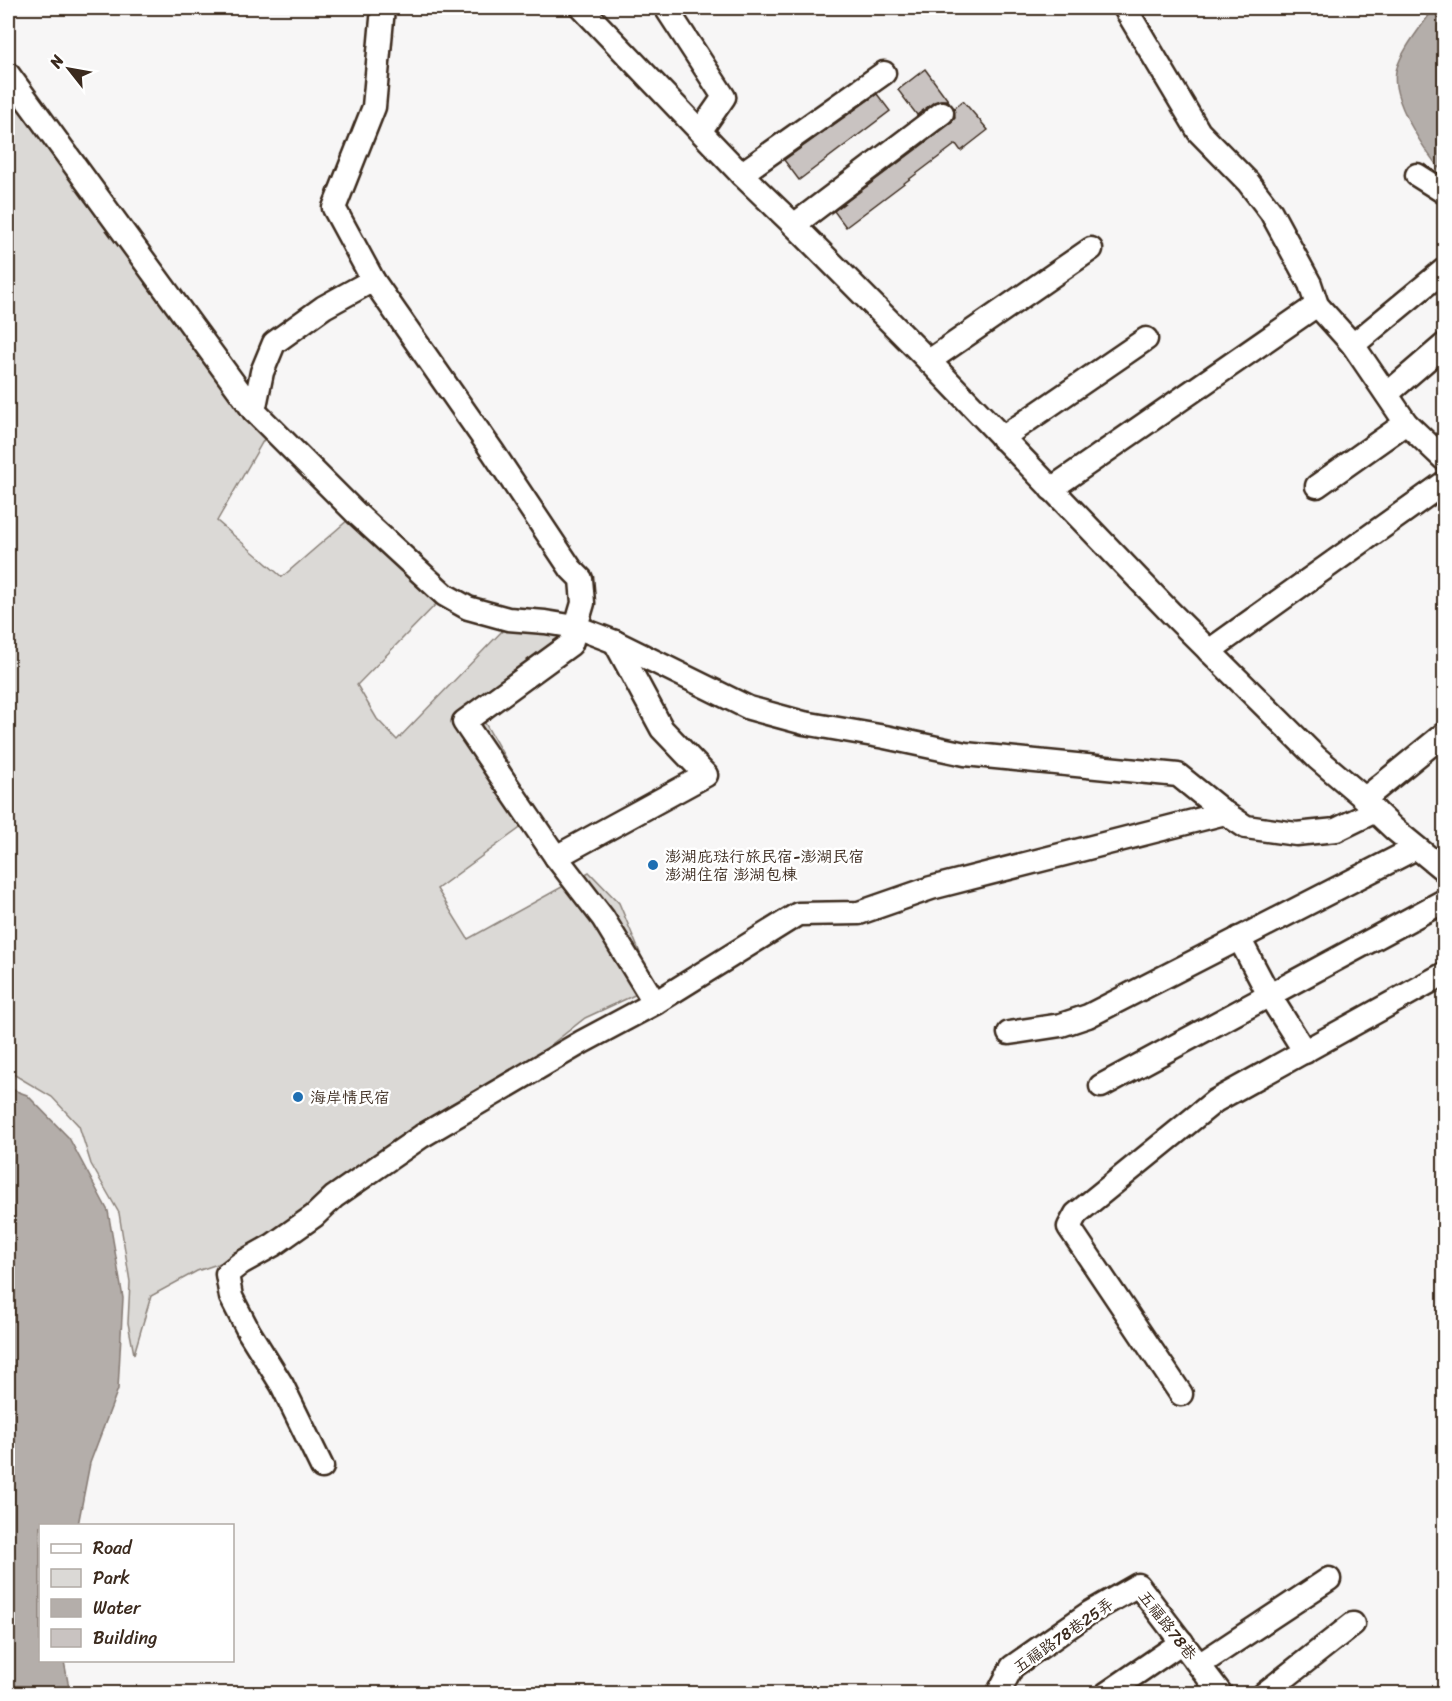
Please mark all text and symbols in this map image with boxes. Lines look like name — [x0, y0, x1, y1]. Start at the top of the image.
north arrow — [39, 39, 99, 99]
text: N — [41, 49, 72, 75]
place label: 澎湖庇琺行旅民宿-澎湖民宿 澎湖住宿 澎湖包棟 — [665, 842, 864, 889]
marker: 澎湖庇琺行旅民宿-澎湖民宿 澎湖住宿 澎湖包棟 — [646, 858, 660, 872]
place label: 海岸情民宿 — [310, 1083, 390, 1112]
marker: 海岸情民宿 — [291, 1090, 305, 1104]
legend — [39, 1524, 234, 1662]
text: Road — [93, 1532, 133, 1564]
text: Park — [93, 1562, 130, 1594]
street label: 五福路78巷 — [1131, 1584, 1205, 1667]
street label: 五福路78巷25弄 — [1007, 1590, 1120, 1681]
text: Water — [93, 1592, 142, 1624]
text: Building — [93, 1622, 157, 1654]

